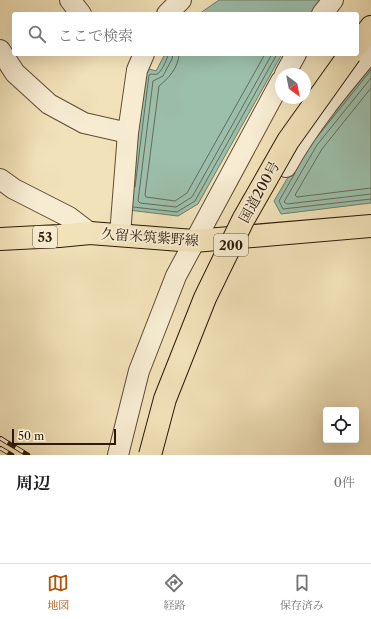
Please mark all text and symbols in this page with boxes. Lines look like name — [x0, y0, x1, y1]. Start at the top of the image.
search box — [12, 12, 359, 56]
icon: search — [26, 23, 48, 45]
text: ここで検索 — [58, 26, 133, 45]
north arrow — [275, 68, 311, 104]
street label: 国道200号 — [235, 158, 283, 226]
street label: 久留米筑紫野線 — [100, 225, 200, 249]
road number: 53 — [33, 226, 57, 248]
road number: 200 — [214, 234, 248, 256]
map controls — [323, 407, 359, 443]
button: locate — [323, 407, 359, 443]
scale bar — [12, 427, 116, 446]
text: 50 m — [18, 429, 44, 443]
text: 周辺 — [16, 473, 50, 493]
text: 0件 — [334, 474, 355, 490]
tab: 地図 — [47, 572, 69, 612]
tab: 経路 — [163, 572, 185, 612]
tab: 保存済み — [280, 572, 324, 612]

